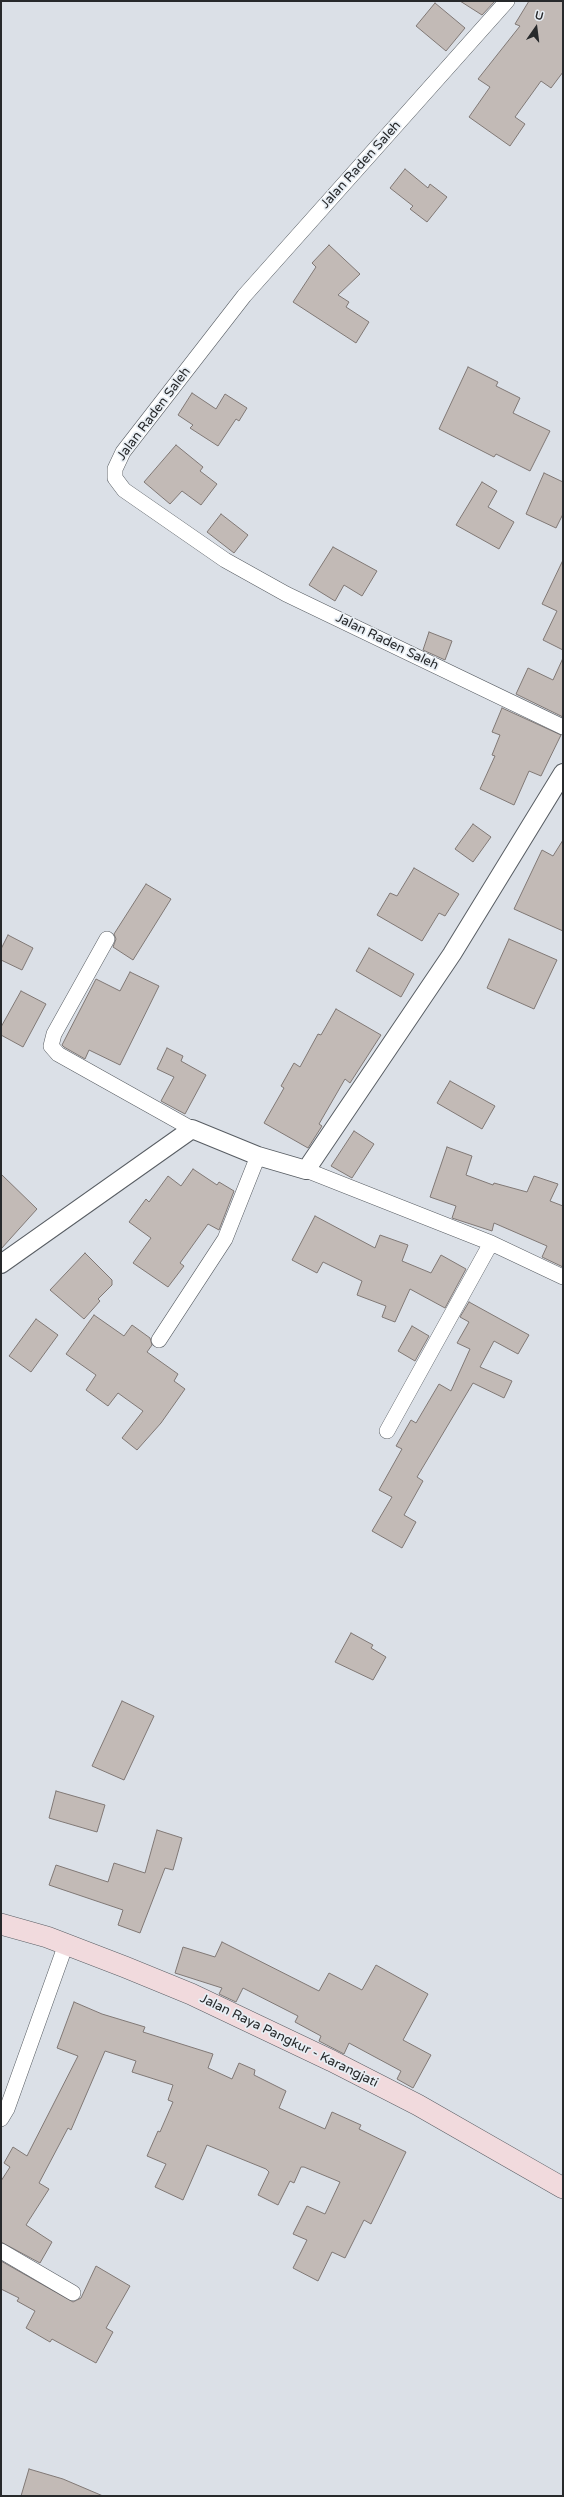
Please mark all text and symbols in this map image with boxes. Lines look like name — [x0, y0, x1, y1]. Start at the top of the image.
north arrow — [516, 8, 556, 48]
text: U — [533, 9, 545, 23]
street label: Jalan Raden Saleh — [318, 118, 404, 212]
street label: Jalan Raden Saleh — [114, 364, 194, 464]
street label: Jalan Raden Saleh — [333, 610, 441, 674]
street label: Jalan Raya Pangkur - Karangjati — [197, 1991, 381, 2091]

